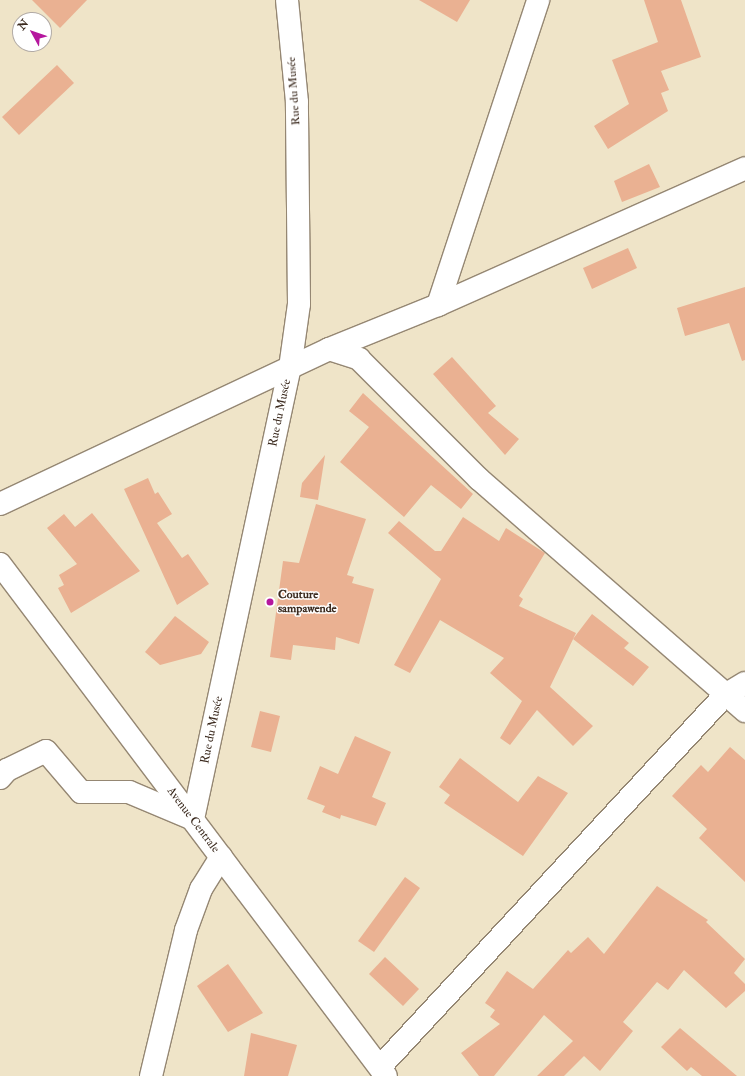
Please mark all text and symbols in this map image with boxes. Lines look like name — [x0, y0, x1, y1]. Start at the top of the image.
north arrow — [12, 12, 52, 52]
text: N — [15, 17, 31, 33]
street label: Rue du Musée — [284, 56, 304, 126]
street label: Rue du Musée — [266, 378, 294, 448]
place label: Couture sampawende — [278, 588, 337, 616]
marker: Couture sampawende — [265, 597, 275, 607]
street label: Rue du Musée — [198, 695, 226, 765]
street label: Avenue Centrale — [164, 784, 222, 856]

